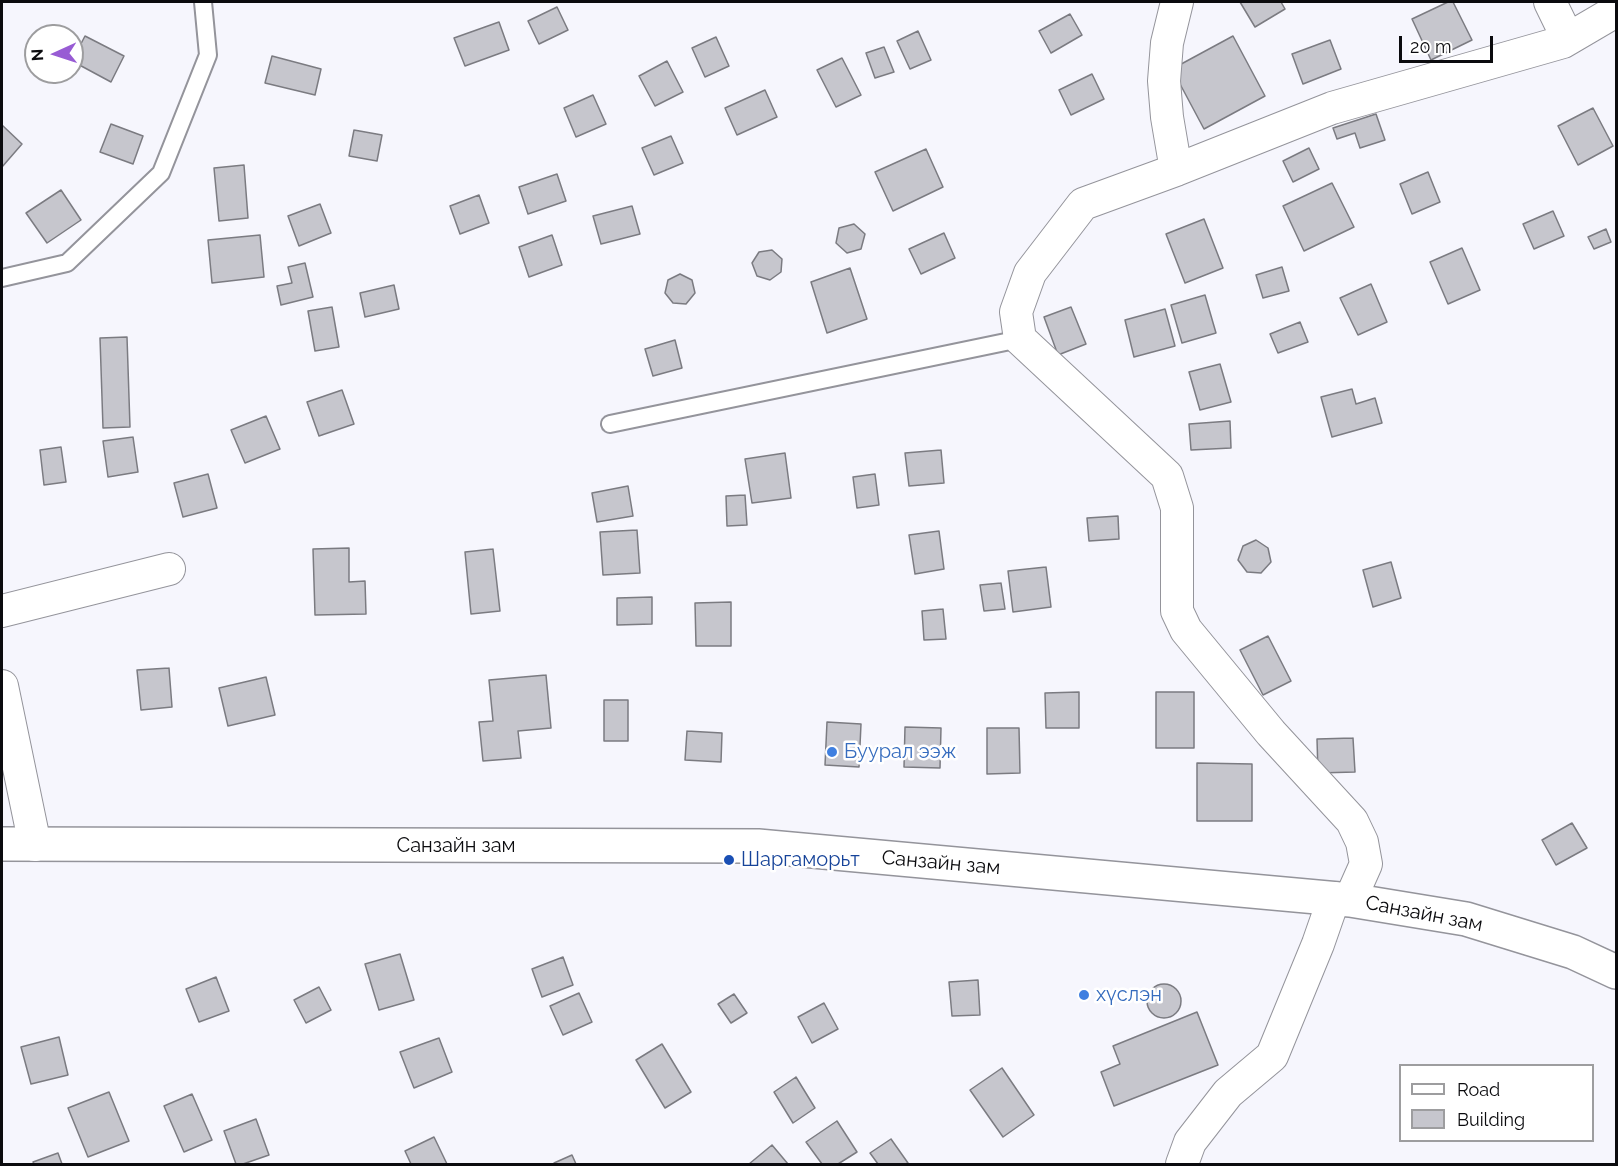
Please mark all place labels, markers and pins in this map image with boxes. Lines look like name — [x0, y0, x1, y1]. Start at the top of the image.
place label: Буурал ээж — [844, 740, 956, 764]
marker: Буурал ээж — [825, 745, 839, 759]
place label: Шаргаморьт — [741, 848, 860, 872]
marker: Шаргаморьт — [722, 853, 736, 867]
place label: хүслэн — [1096, 983, 1162, 1007]
marker: хүслэн — [1077, 988, 1091, 1002]

